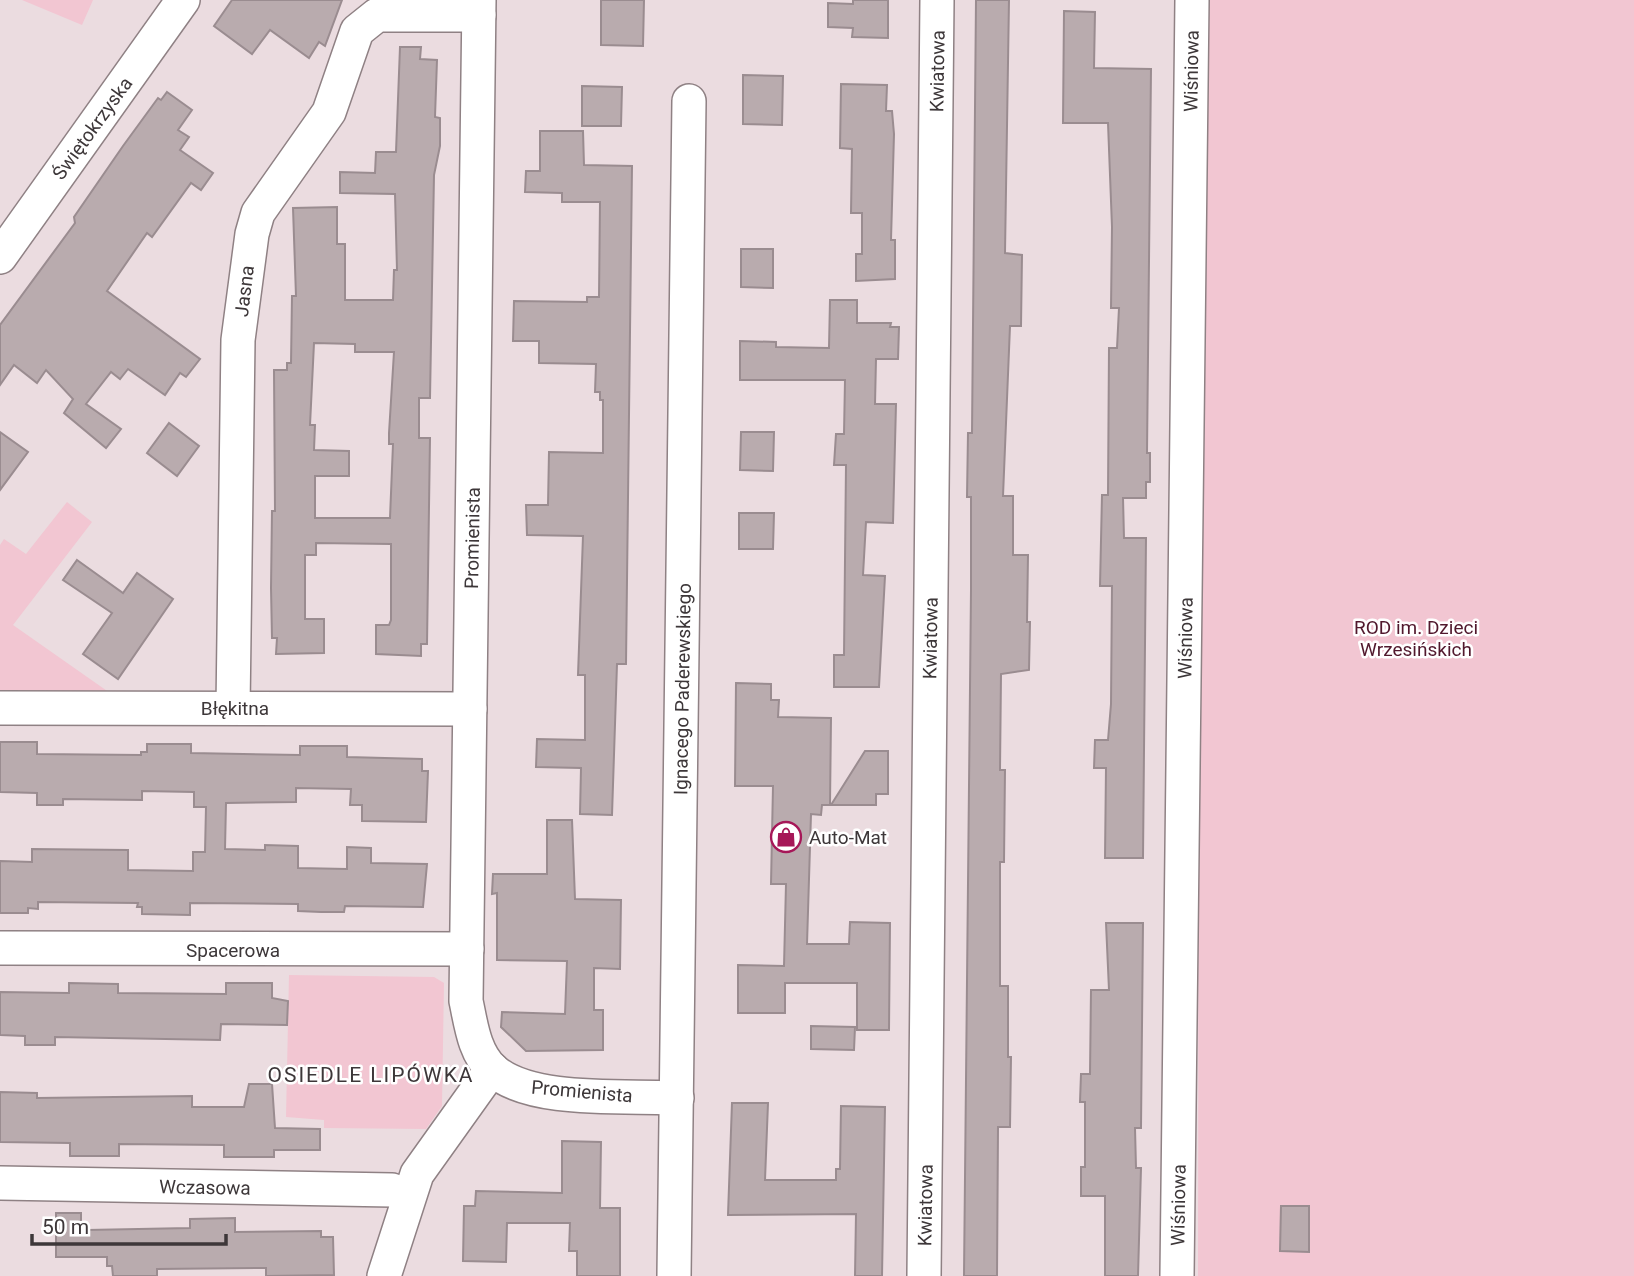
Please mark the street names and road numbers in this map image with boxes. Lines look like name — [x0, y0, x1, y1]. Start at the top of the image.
street label: Kwiatowa — [925, 30, 950, 112]
street label: Wiśniowa — [1179, 30, 1204, 112]
street label: Świętokrzyska — [47, 72, 137, 184]
street label: Jasna — [230, 264, 259, 318]
street label: Promienista — [460, 487, 485, 589]
street label: Ignacego Paderewskiego — [669, 583, 696, 795]
street label: Kwiatowa — [918, 597, 943, 679]
street label: Wiśniowa — [1173, 597, 1198, 679]
street label: Błękitna — [201, 697, 269, 720]
street label: Spacerowa — [186, 939, 280, 962]
street label: Promienista — [530, 1076, 634, 1107]
street label: Kwiatowa — [913, 1164, 938, 1246]
street label: Wiśniowa — [1166, 1164, 1191, 1246]
street label: Wczasowa — [159, 1175, 251, 1200]

